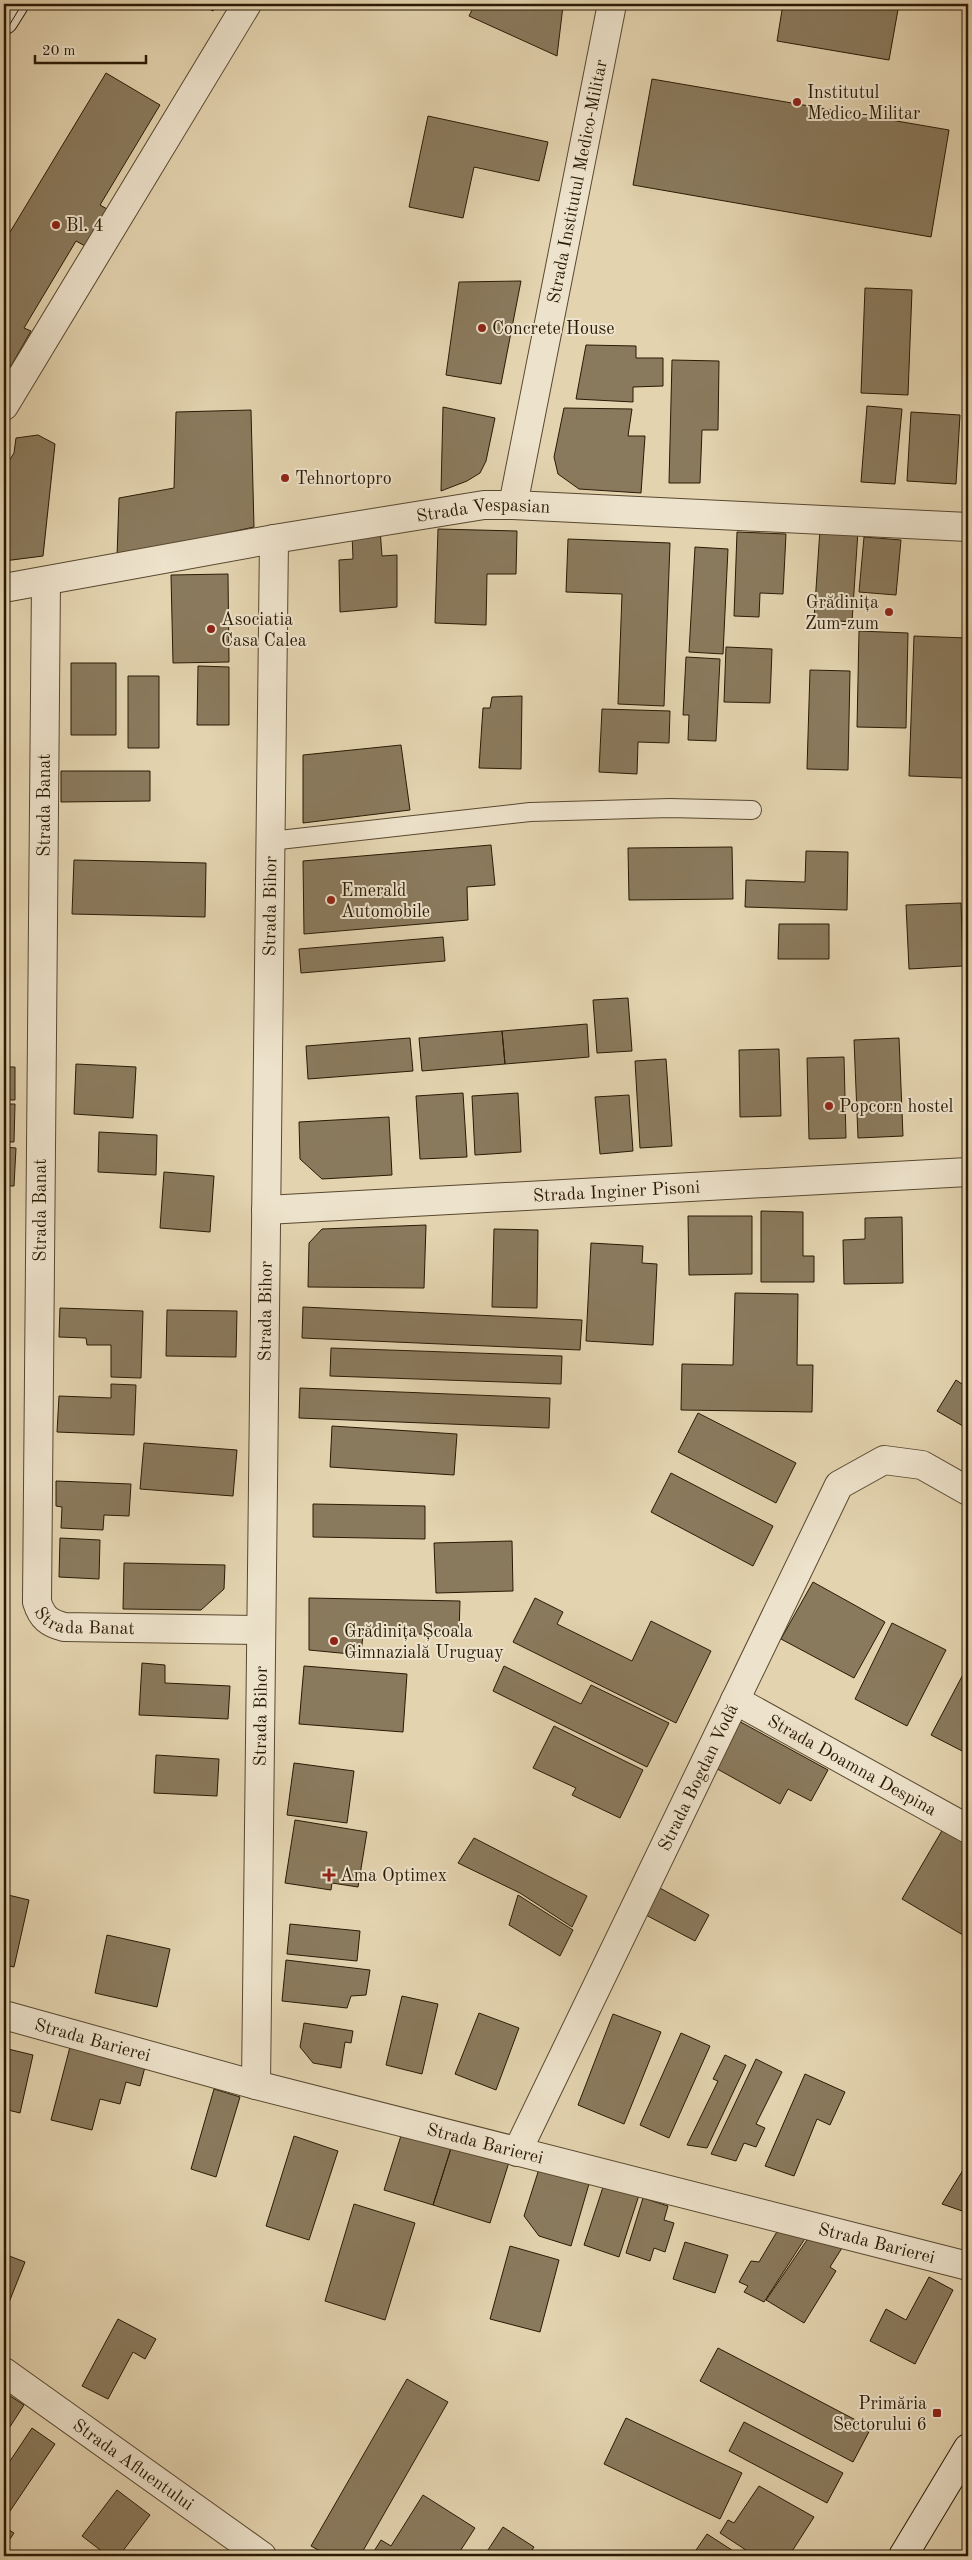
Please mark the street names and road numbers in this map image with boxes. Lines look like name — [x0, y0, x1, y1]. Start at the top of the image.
street label: Strada Institutul Medico-Militar — [545, 57, 611, 305]
street label: Strada Vespasian — [415, 497, 551, 526]
street label: Strada Banat — [36, 753, 54, 857]
street label: Strada Bihor — [261, 855, 280, 956]
street label: Strada Banat — [32, 1158, 50, 1262]
street label: Strada Inginer Pisoni — [532, 1179, 701, 1206]
street label: Strada Bihor — [256, 1260, 276, 1361]
street label: Strada Banat — [30, 1604, 135, 1638]
street label: Strada Bihor — [252, 1665, 271, 1766]
street label: Strada Bogdan Vodă — [656, 1701, 742, 1854]
street label: Strada Doamna Despina — [764, 1712, 939, 1820]
street label: Strada Barierei — [32, 2016, 153, 2065]
street label: Strada Barierei — [425, 2121, 545, 2168]
street label: Strada Barierei — [816, 2220, 937, 2267]
street label: Strada Afluentului — [69, 2416, 197, 2514]

